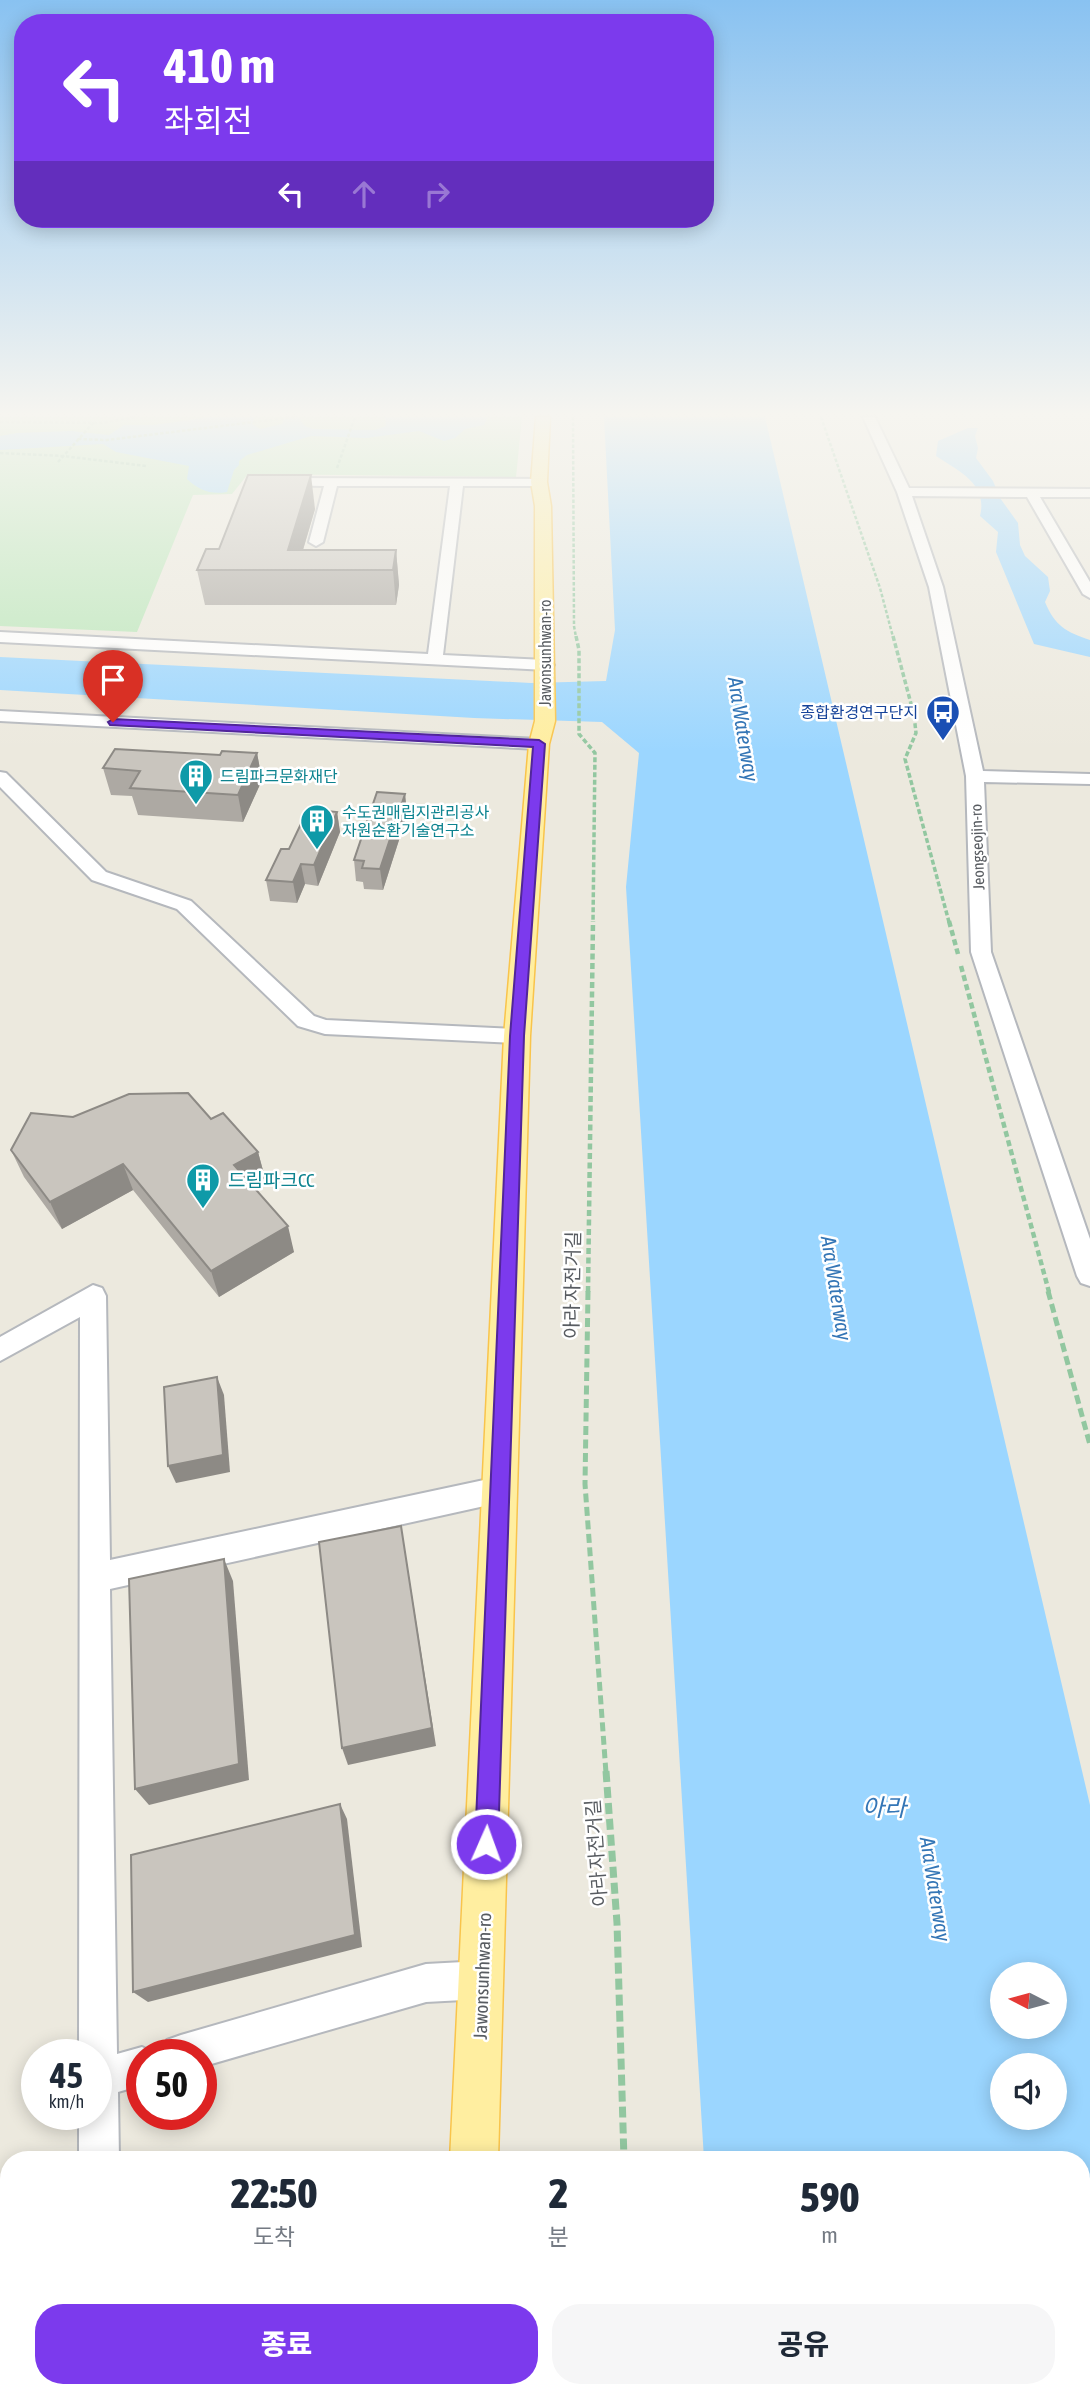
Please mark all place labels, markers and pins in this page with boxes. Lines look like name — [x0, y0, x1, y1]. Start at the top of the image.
pin — [83, 650, 143, 722]
bus stop icon: 종합환경연구단지 — [924, 693, 962, 742]
place label: 종합환경연구단지 — [800, 703, 918, 721]
building icon: 드림파크문화재단 — [177, 757, 215, 806]
place label: 드림파크문화재단 — [220, 767, 338, 785]
building icon: 수도권매립지관리공사 자원순환기술연구소 — [298, 802, 336, 851]
place label: 수도권매립지관리공사 자원순환기술연구소 — [342, 803, 489, 839]
building icon: 드림파크CC — [184, 1161, 222, 1210]
place label: 드림파크CC — [228, 1169, 315, 1191]

